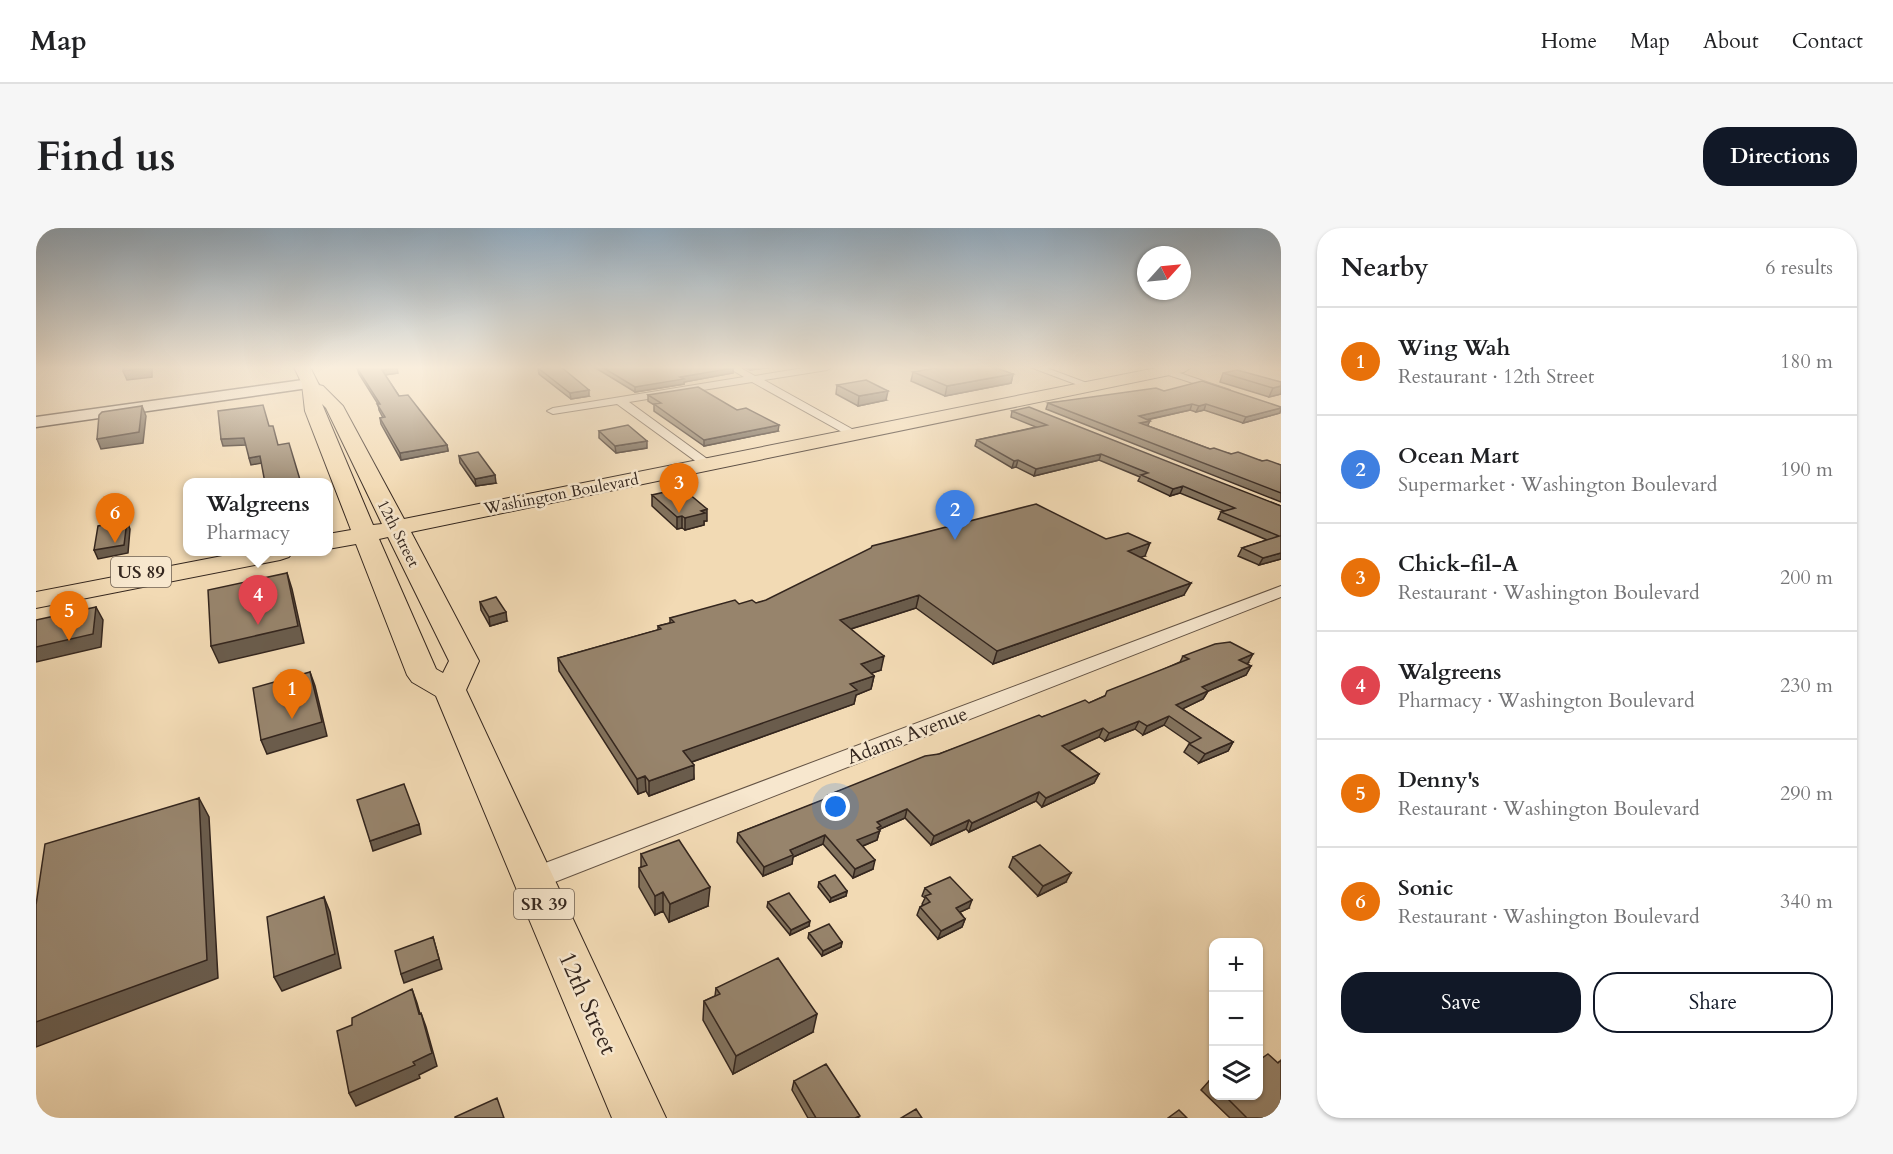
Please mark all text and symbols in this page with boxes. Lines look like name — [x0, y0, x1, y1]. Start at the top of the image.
text: Map — [30, 22, 87, 60]
text: Home — [1541, 27, 1597, 56]
text: Map — [1630, 27, 1670, 56]
text: About — [1703, 27, 1759, 56]
text: Contact — [1792, 27, 1863, 56]
button: Directions — [1703, 127, 1857, 186]
text: Find us — [36, 128, 176, 185]
north arrow — [1137, 246, 1191, 300]
text: Nearby — [1341, 250, 1429, 285]
text: 6 results — [1765, 254, 1833, 281]
text: Wing Wah — [1398, 333, 1510, 363]
text: 1 — [1355, 348, 1366, 375]
text: 180 m — [1780, 348, 1833, 375]
text: Restaurant · 12th Street — [1398, 363, 1594, 390]
text: Ocean Mart — [1398, 441, 1519, 471]
text: 2 — [1355, 456, 1366, 483]
text: 190 m — [1780, 456, 1833, 483]
pin: 3 — [660, 464, 698, 513]
street label: Washington Boulevard — [481, 468, 641, 520]
text: Supermarket · Washington Boulevard — [1398, 471, 1718, 498]
popup — [183, 478, 333, 556]
text: Walgreens — [206, 489, 310, 519]
pin: 2 — [936, 490, 974, 540]
pin: 6 — [96, 494, 134, 543]
street label: 12th Street — [372, 496, 424, 571]
text: Pharmacy — [206, 519, 290, 546]
text: Chick-fil-A — [1398, 549, 1519, 579]
road number: US 89 — [111, 557, 171, 587]
text: 3 — [1355, 564, 1366, 591]
text: 200 m — [1780, 564, 1833, 591]
pin: 4 — [238, 576, 278, 625]
text: Restaurant · Washington Boulevard — [1398, 579, 1700, 606]
pin: 5 — [50, 592, 88, 641]
text: Walgreens — [1398, 657, 1501, 687]
pin: 1 — [272, 670, 312, 719]
text: 4 — [1355, 672, 1366, 699]
text: 230 m — [1780, 672, 1833, 699]
text: Pharmacy · Washington Boulevard — [1398, 687, 1695, 714]
street label: Adams Avenue — [843, 700, 971, 771]
text: Denny's — [1398, 765, 1480, 795]
text: 5 — [1355, 780, 1366, 807]
text: 290 m — [1780, 780, 1833, 807]
your location — [821, 792, 850, 821]
text: Restaurant · Washington Boulevard — [1398, 795, 1700, 822]
text: Sonic — [1398, 873, 1453, 903]
text: 6 — [1355, 888, 1366, 915]
text: 340 m — [1780, 888, 1833, 915]
road number: SR 39 — [514, 889, 574, 919]
text: Restaurant · Washington Boulevard — [1398, 903, 1700, 930]
map controls — [1209, 938, 1263, 1100]
button: + — [1209, 938, 1263, 992]
street label: 12th Street — [550, 946, 625, 1060]
button: Save — [1341, 972, 1581, 1033]
button: Share — [1593, 972, 1833, 1033]
button: − — [1209, 992, 1263, 1046]
button: layers — [1209, 1046, 1263, 1100]

